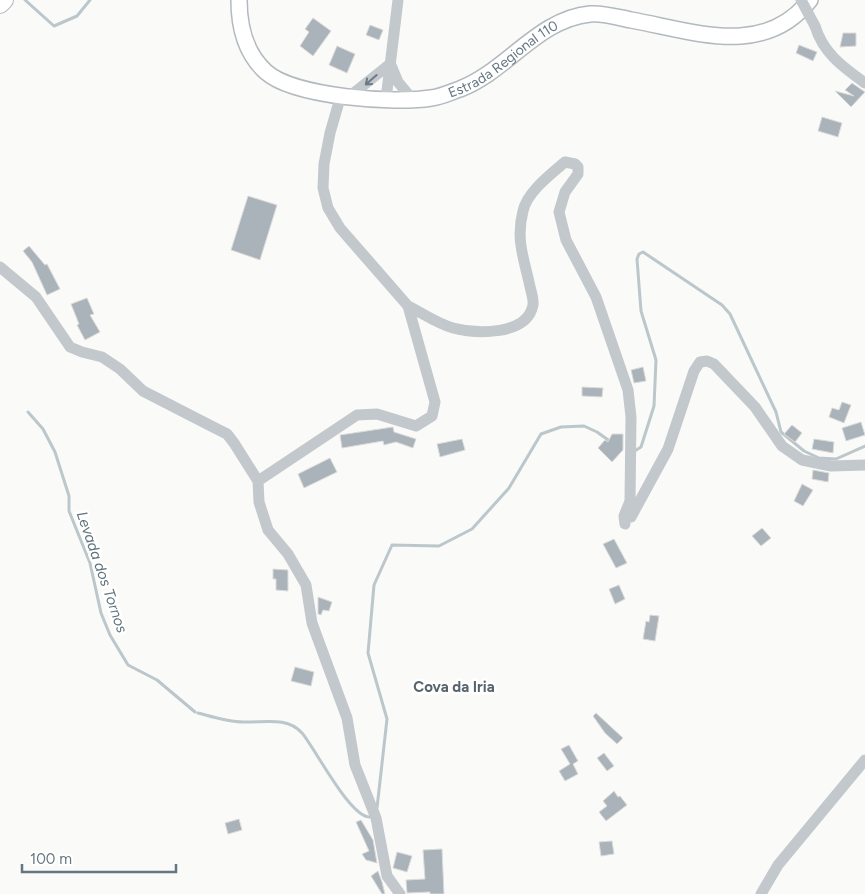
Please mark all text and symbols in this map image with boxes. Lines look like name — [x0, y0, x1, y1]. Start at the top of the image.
street label: Estrada Regional 110 — [446, 17, 561, 102]
one-way arrow — [364, 75, 377, 86]
water label: Levada dos Tornos — [73, 509, 131, 635]
district label: Cova da Iria — [413, 678, 495, 696]
scale bar — [22, 842, 176, 874]
text: 100 m — [30, 850, 72, 868]

